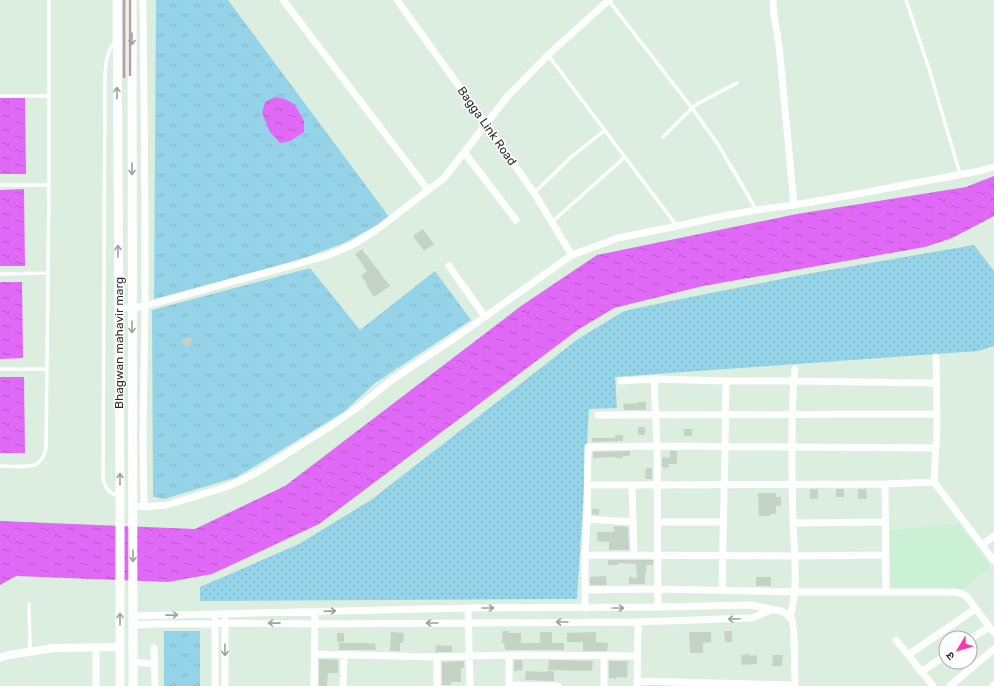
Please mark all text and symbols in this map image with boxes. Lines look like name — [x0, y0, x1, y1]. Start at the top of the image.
one-way arrow — [128, 32, 136, 45]
street label: Bagga Link Road — [455, 84, 519, 168]
one-way arrow — [113, 87, 121, 100]
one-way arrow — [128, 162, 136, 175]
one-way arrow — [114, 245, 122, 258]
street label: Bhagwan mahavir marg — [112, 277, 126, 409]
one-way arrow — [128, 320, 136, 333]
one-way arrow — [116, 473, 124, 486]
one-way arrow — [129, 549, 137, 562]
one-way arrow — [481, 604, 494, 612]
one-way arrow — [611, 604, 624, 611]
one-way arrow — [323, 607, 336, 615]
one-way arrow — [165, 611, 178, 619]
one-way arrow — [116, 613, 124, 626]
one-way arrow — [728, 615, 741, 623]
one-way arrow — [556, 618, 569, 626]
one-way arrow — [268, 619, 281, 627]
one-way arrow — [426, 619, 439, 627]
north arrow — [938, 630, 978, 670]
one-way arrow — [221, 643, 229, 656]
text: उ — [943, 649, 958, 662]

